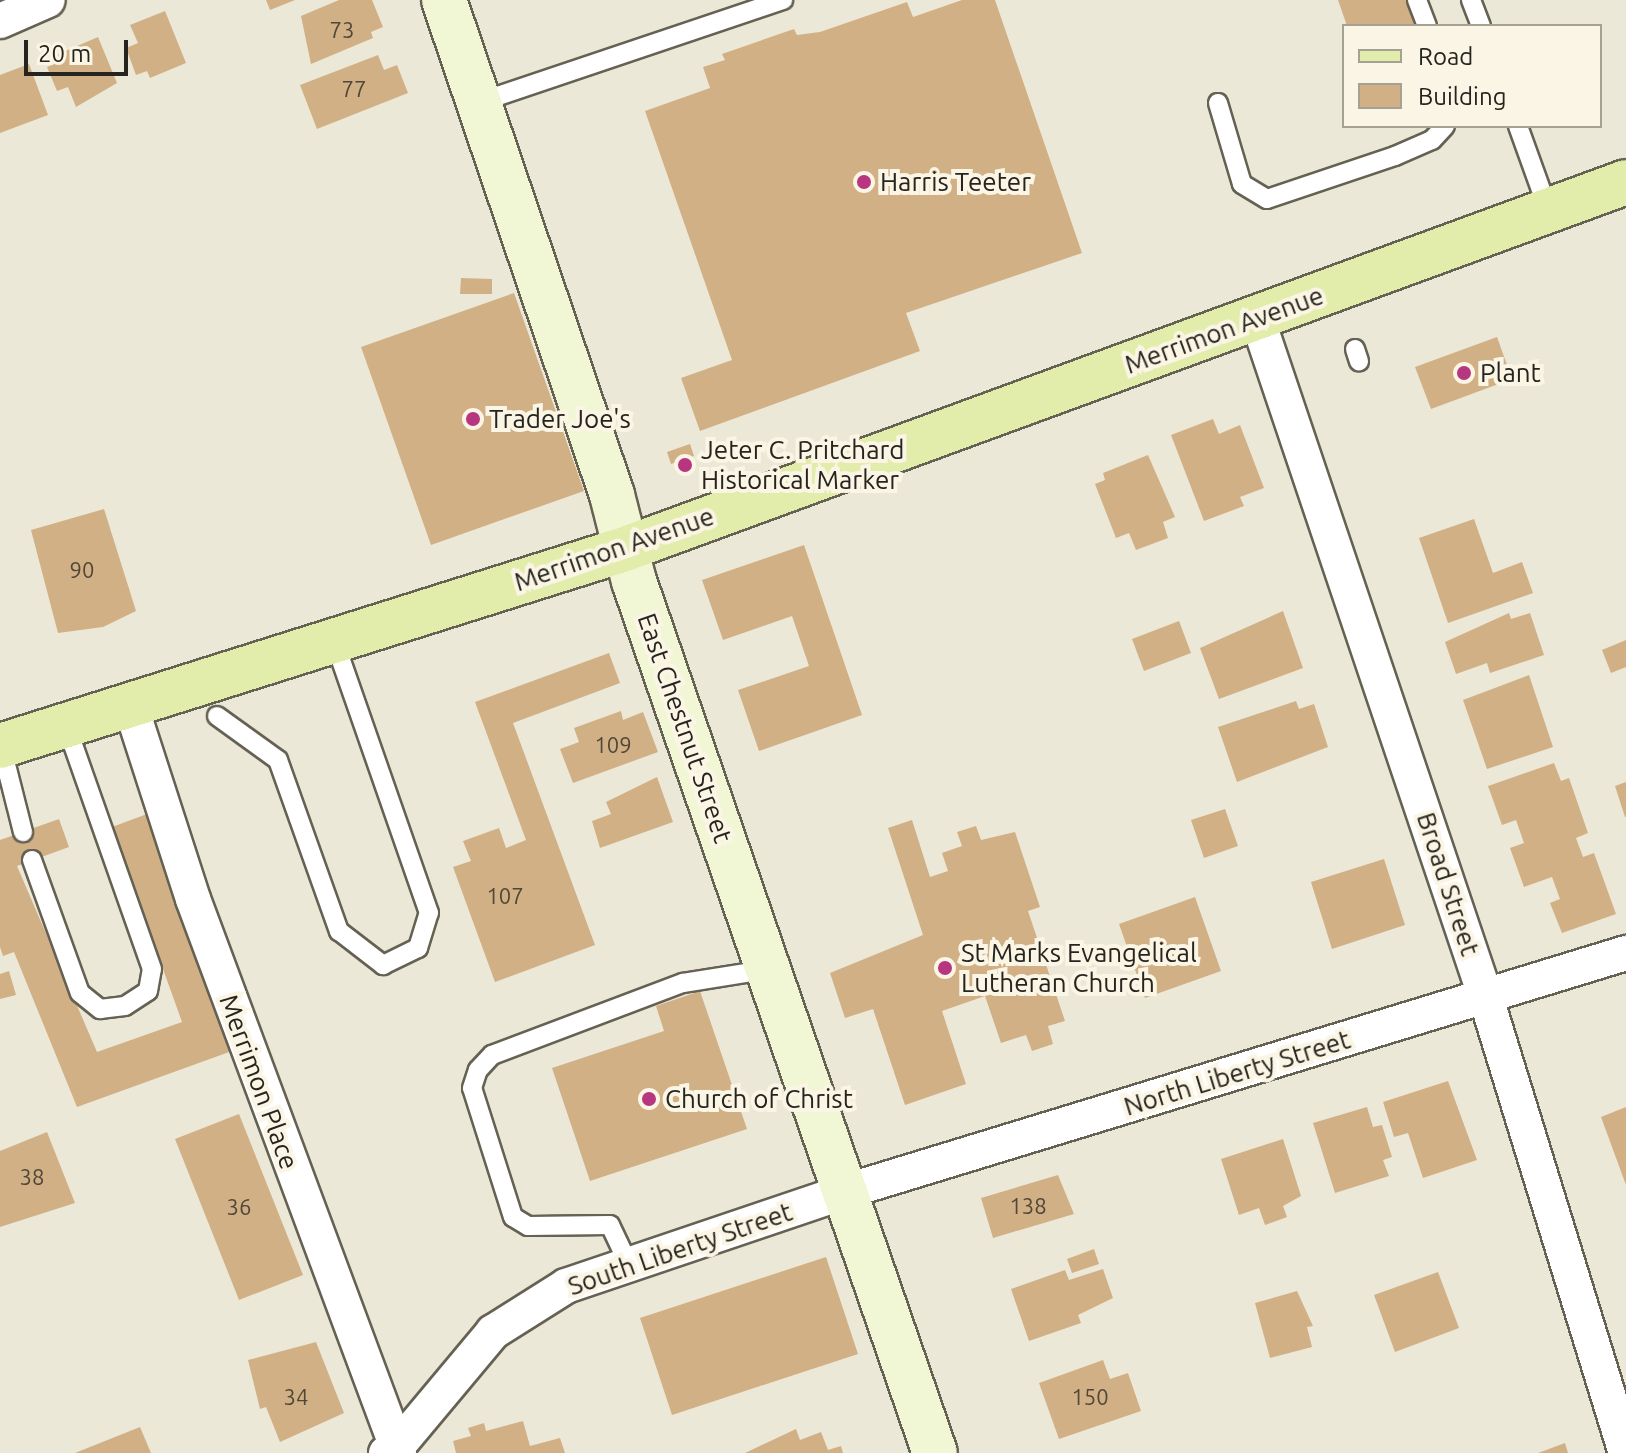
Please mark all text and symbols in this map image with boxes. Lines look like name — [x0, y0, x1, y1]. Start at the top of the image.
house number: 73 — [330, 17, 354, 43]
scale bar — [28, 24, 132, 74]
legend — [1342, 24, 1602, 128]
text: 20 m — [38, 40, 91, 67]
text: Road — [1418, 43, 1473, 70]
house number: 77 — [342, 76, 366, 102]
text: Building — [1418, 83, 1506, 110]
place label: Harris Teeter — [880, 166, 1031, 198]
marker: Harris Teeter — [855, 173, 873, 191]
street label: Merrimon Avenue — [1120, 280, 1328, 380]
place label: Plant — [1480, 357, 1541, 389]
marker: Plant — [1455, 364, 1473, 382]
place label: Trader Joe's — [489, 403, 631, 435]
marker: Trader Joe's — [464, 410, 482, 428]
place label: Jeter C. Pritchard Historical Marker — [701, 434, 905, 496]
marker: Jeter C. Pritchard Historical Marker — [676, 456, 694, 474]
street label: Merrimon Avenue — [510, 500, 718, 598]
house number: 90 — [70, 557, 94, 583]
street label: East Chestnut Street — [631, 609, 739, 847]
house number: 109 — [594, 732, 632, 758]
street label: Broad Street — [1410, 808, 1486, 960]
house number: 107 — [486, 883, 524, 909]
place label: St Marks Evangelical Lutheran Church — [961, 937, 1197, 998]
marker: St Marks Evangelical Lutheran Church — [936, 959, 954, 977]
street label: Merrimon Place — [213, 990, 305, 1174]
street label: North Liberty Street — [1120, 1024, 1354, 1122]
place label: Church of Christ — [665, 1083, 853, 1115]
marker: Church of Christ — [640, 1090, 658, 1108]
house number: 38 — [20, 1164, 44, 1190]
house number: 138 — [1009, 1193, 1047, 1219]
house number: 36 — [227, 1194, 251, 1220]
street label: South Liberty Street — [564, 1196, 796, 1302]
house number: 34 — [284, 1384, 308, 1410]
house number: 150 — [1071, 1384, 1109, 1410]

